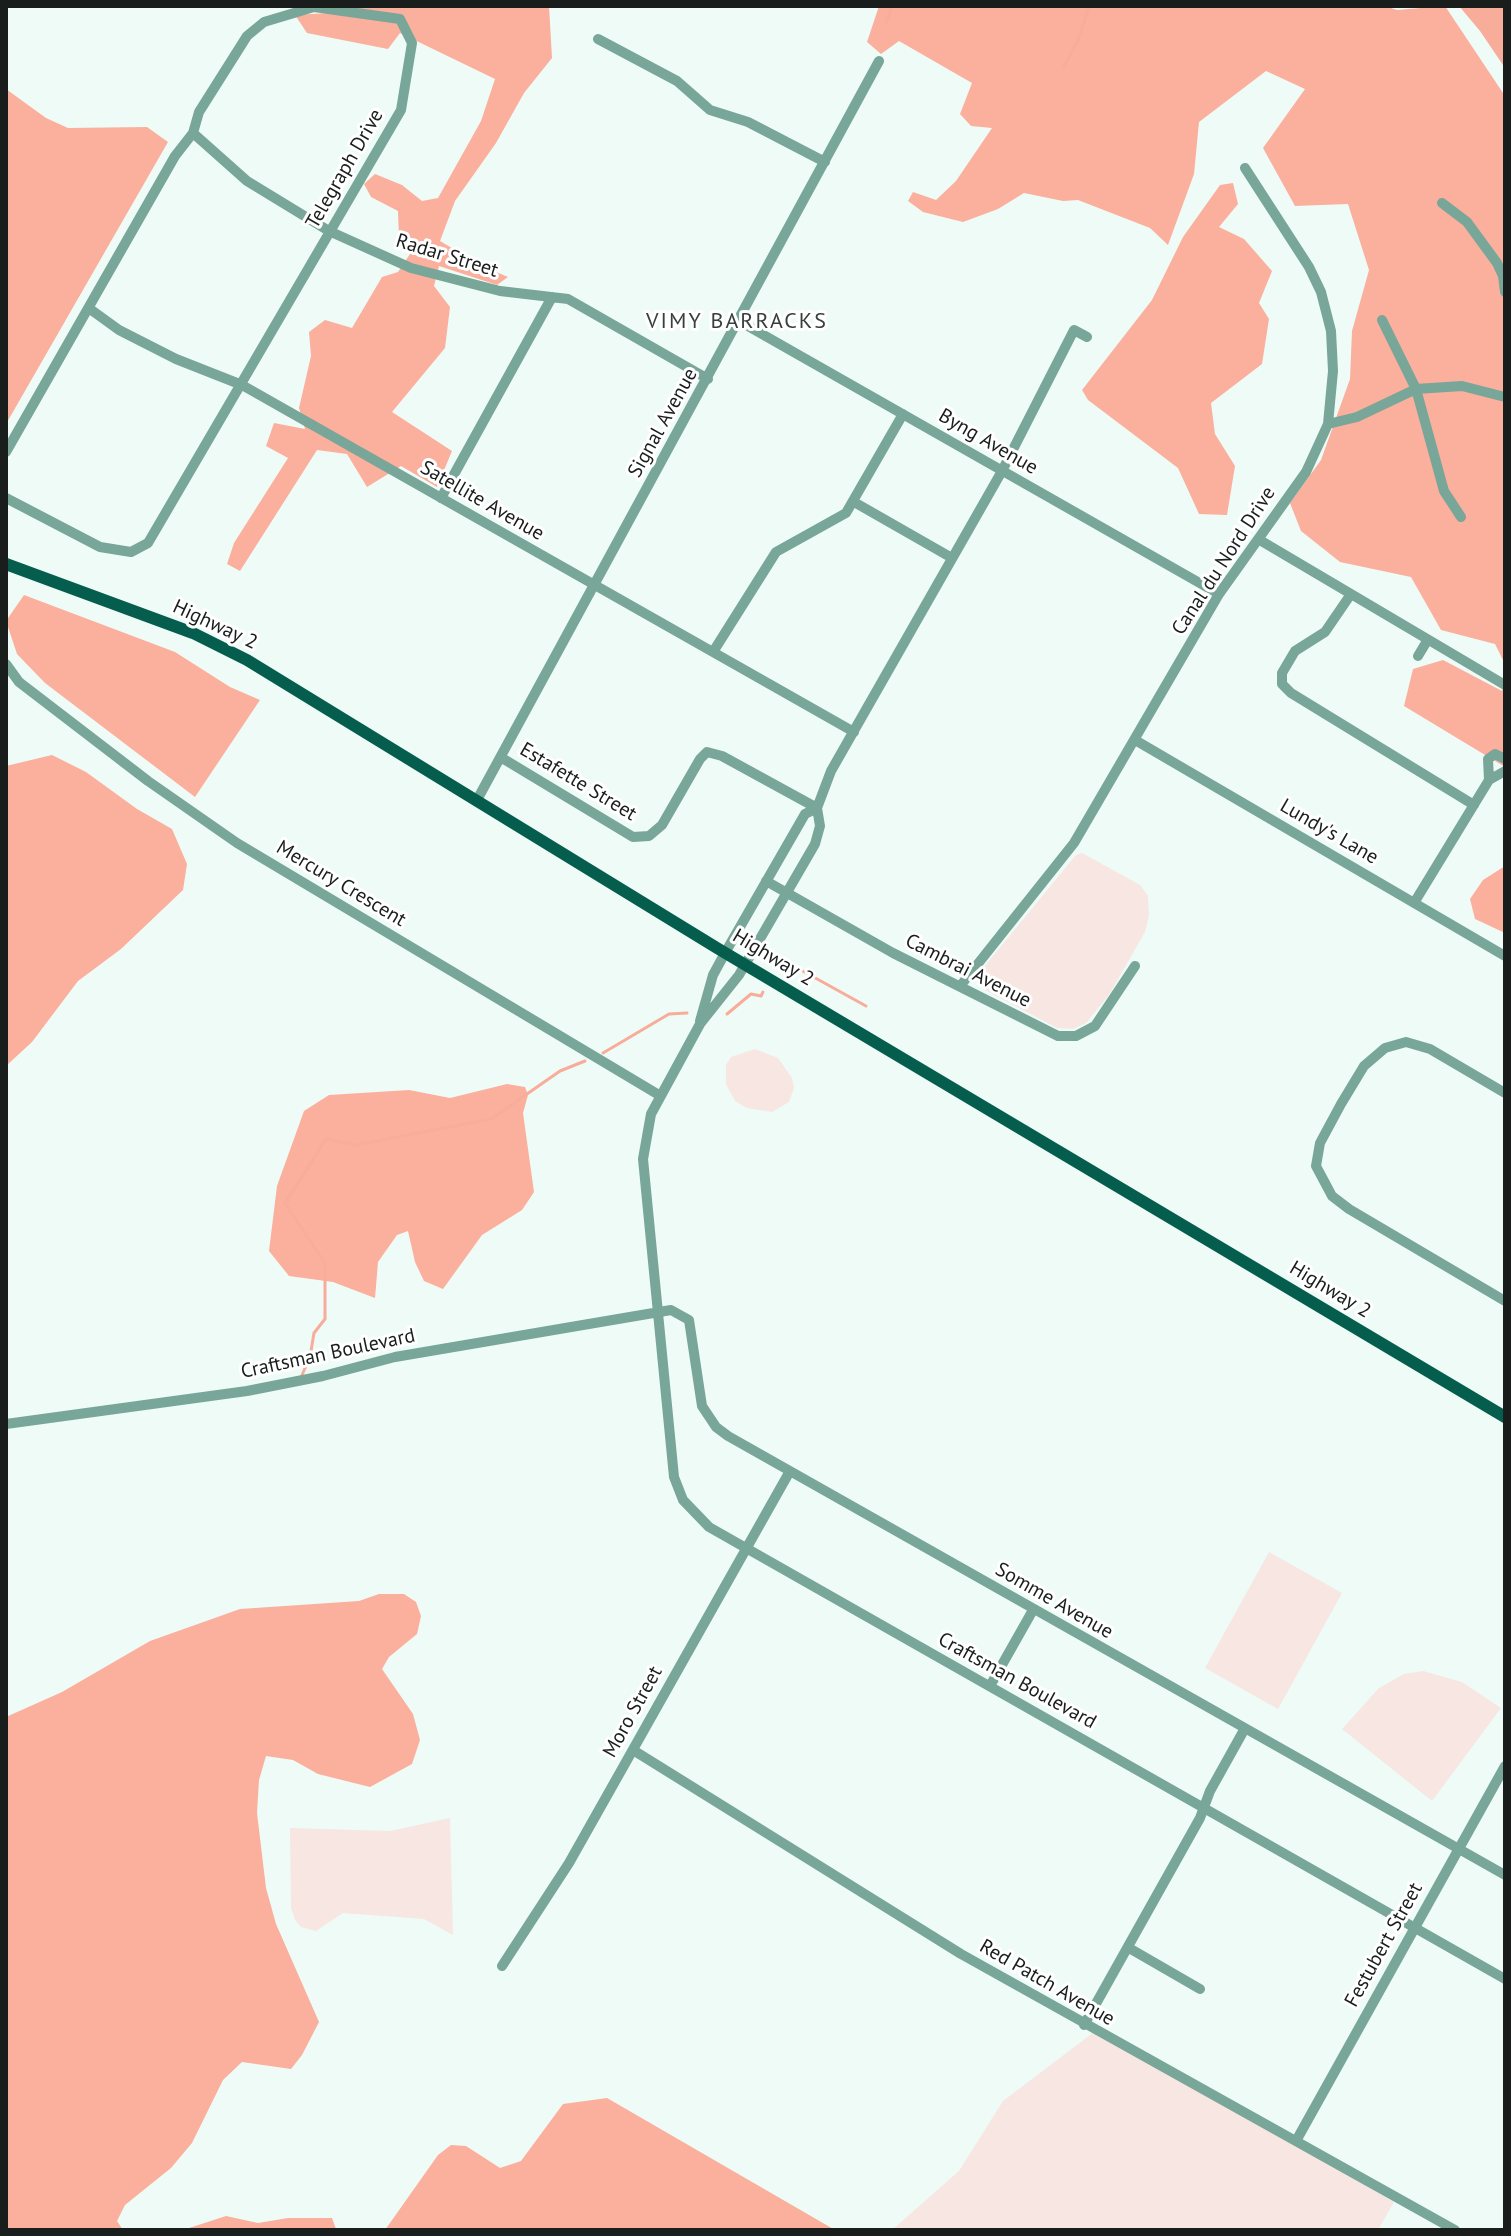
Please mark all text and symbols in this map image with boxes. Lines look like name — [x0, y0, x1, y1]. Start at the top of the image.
street label: Telegraph Drive — [301, 105, 389, 233]
street label: Radar Street — [393, 229, 501, 283]
district label: VIMY BARRACKS — [646, 309, 828, 335]
street label: Signal Avenue — [623, 364, 703, 482]
street label: Byng Avenue — [934, 404, 1042, 480]
street label: Satellite Avenue — [416, 456, 548, 546]
street label: Canal du Nord Drive — [1167, 482, 1281, 640]
street label: Highway 2 — [169, 595, 261, 655]
street label: Estafette Street — [515, 738, 641, 826]
street label: Lundy's Lane — [1276, 794, 1382, 870]
street label: Mercury Crescent — [272, 836, 410, 932]
street label: Highway 2 — [728, 924, 818, 992]
street label: Cambrai Avenue — [901, 929, 1035, 1013]
street label: Highway 2 — [1285, 1256, 1375, 1324]
street label: Craftsman Boulevard — [239, 1324, 417, 1384]
street label: Somme Avenue — [991, 1558, 1117, 1644]
street label: Craftsman Boulevard — [934, 1628, 1100, 1734]
street label: Moro Street — [598, 1662, 668, 1762]
street label: Festubert Street — [1340, 1879, 1428, 2011]
street label: Red Patch Avenue — [975, 1935, 1119, 2031]

